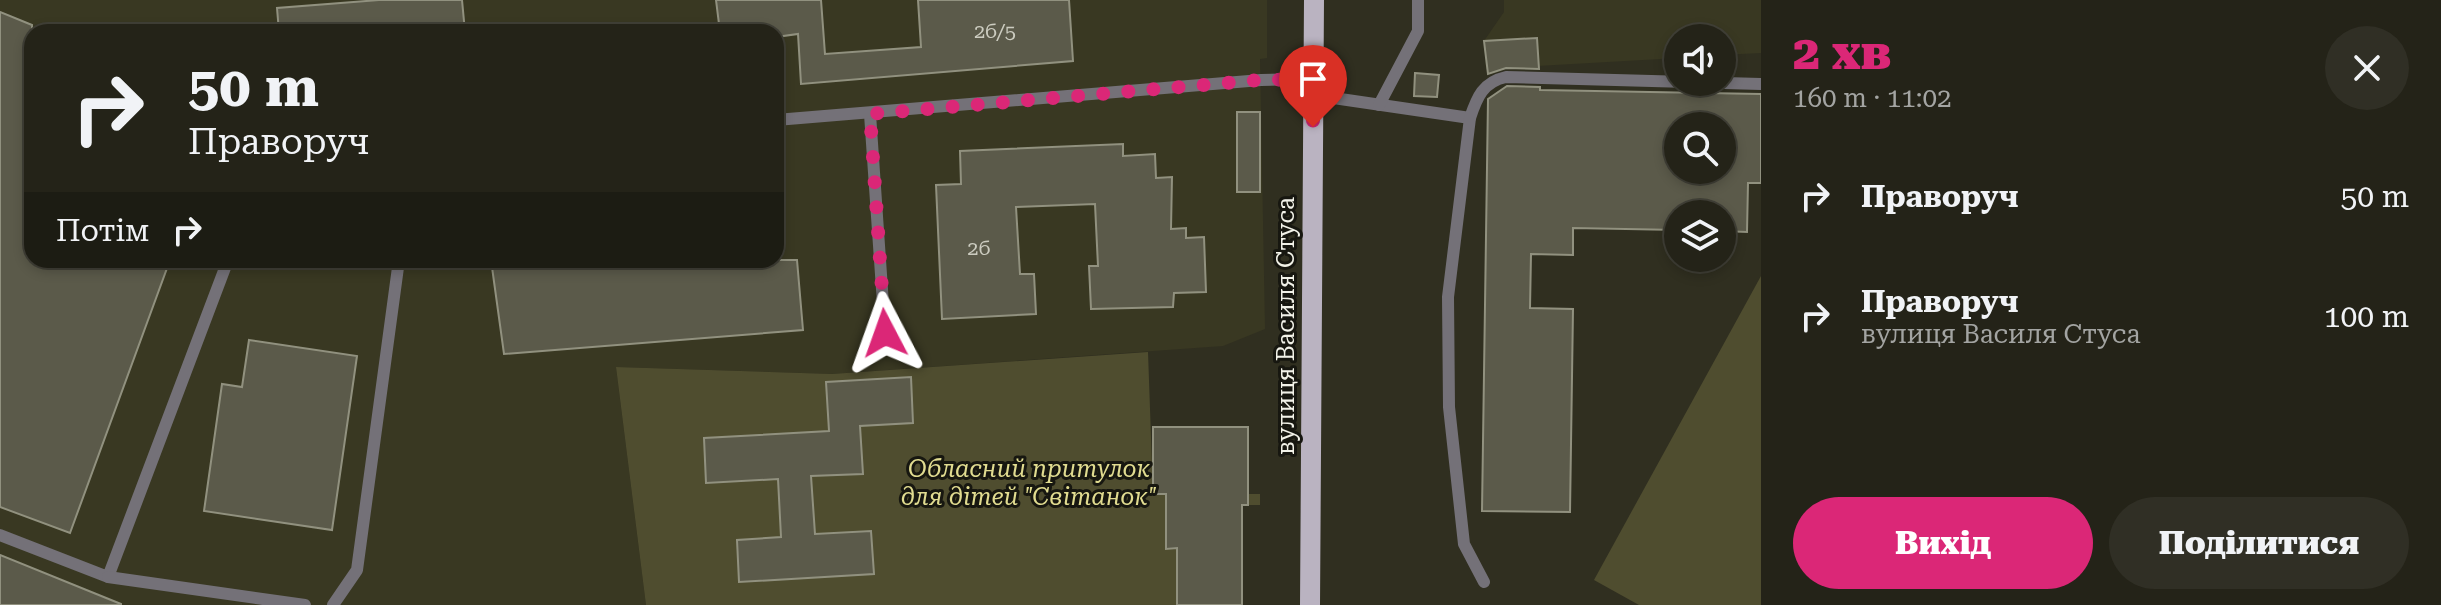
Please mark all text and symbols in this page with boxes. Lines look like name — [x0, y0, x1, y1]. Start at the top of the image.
house number: 2б/5 — [974, 19, 1016, 43]
map controls — [1664, 24, 1736, 272]
button: sound — [1664, 24, 1736, 96]
text: 2 хв — [1793, 25, 1891, 81]
button: close — [2325, 26, 2409, 110]
pin — [1279, 45, 1347, 127]
text: 50 m — [188, 54, 319, 120]
icon: right — [56, 56, 160, 160]
icon: arrive — [1291, 57, 1335, 101]
text: 160 m · 11:02 — [1793, 83, 1952, 113]
button: search — [1664, 112, 1736, 184]
text: Праворуч — [188, 121, 369, 163]
icon: right — [1793, 174, 1837, 218]
text: Праворуч — [1861, 179, 2018, 214]
text: 50 m — [2340, 179, 2409, 214]
street label: вулиця Василя Стуса — [1272, 197, 1300, 455]
button: layers — [1664, 200, 1736, 272]
icon: right — [165, 208, 209, 252]
text: Потім — [56, 213, 149, 248]
house number: 2б — [967, 236, 991, 260]
text: Праворуч — [1861, 284, 2018, 319]
position arrow — [843, 291, 927, 375]
icon: right — [1793, 294, 1837, 338]
text: 100 m — [2324, 299, 2409, 334]
text: вулиця Василя Стуса — [1861, 319, 2140, 349]
park label: Обласний притулок для дітей "Світанок" — [901, 455, 1157, 511]
button: Вихід — [1793, 497, 2093, 589]
button: Поділитися — [2109, 497, 2409, 589]

